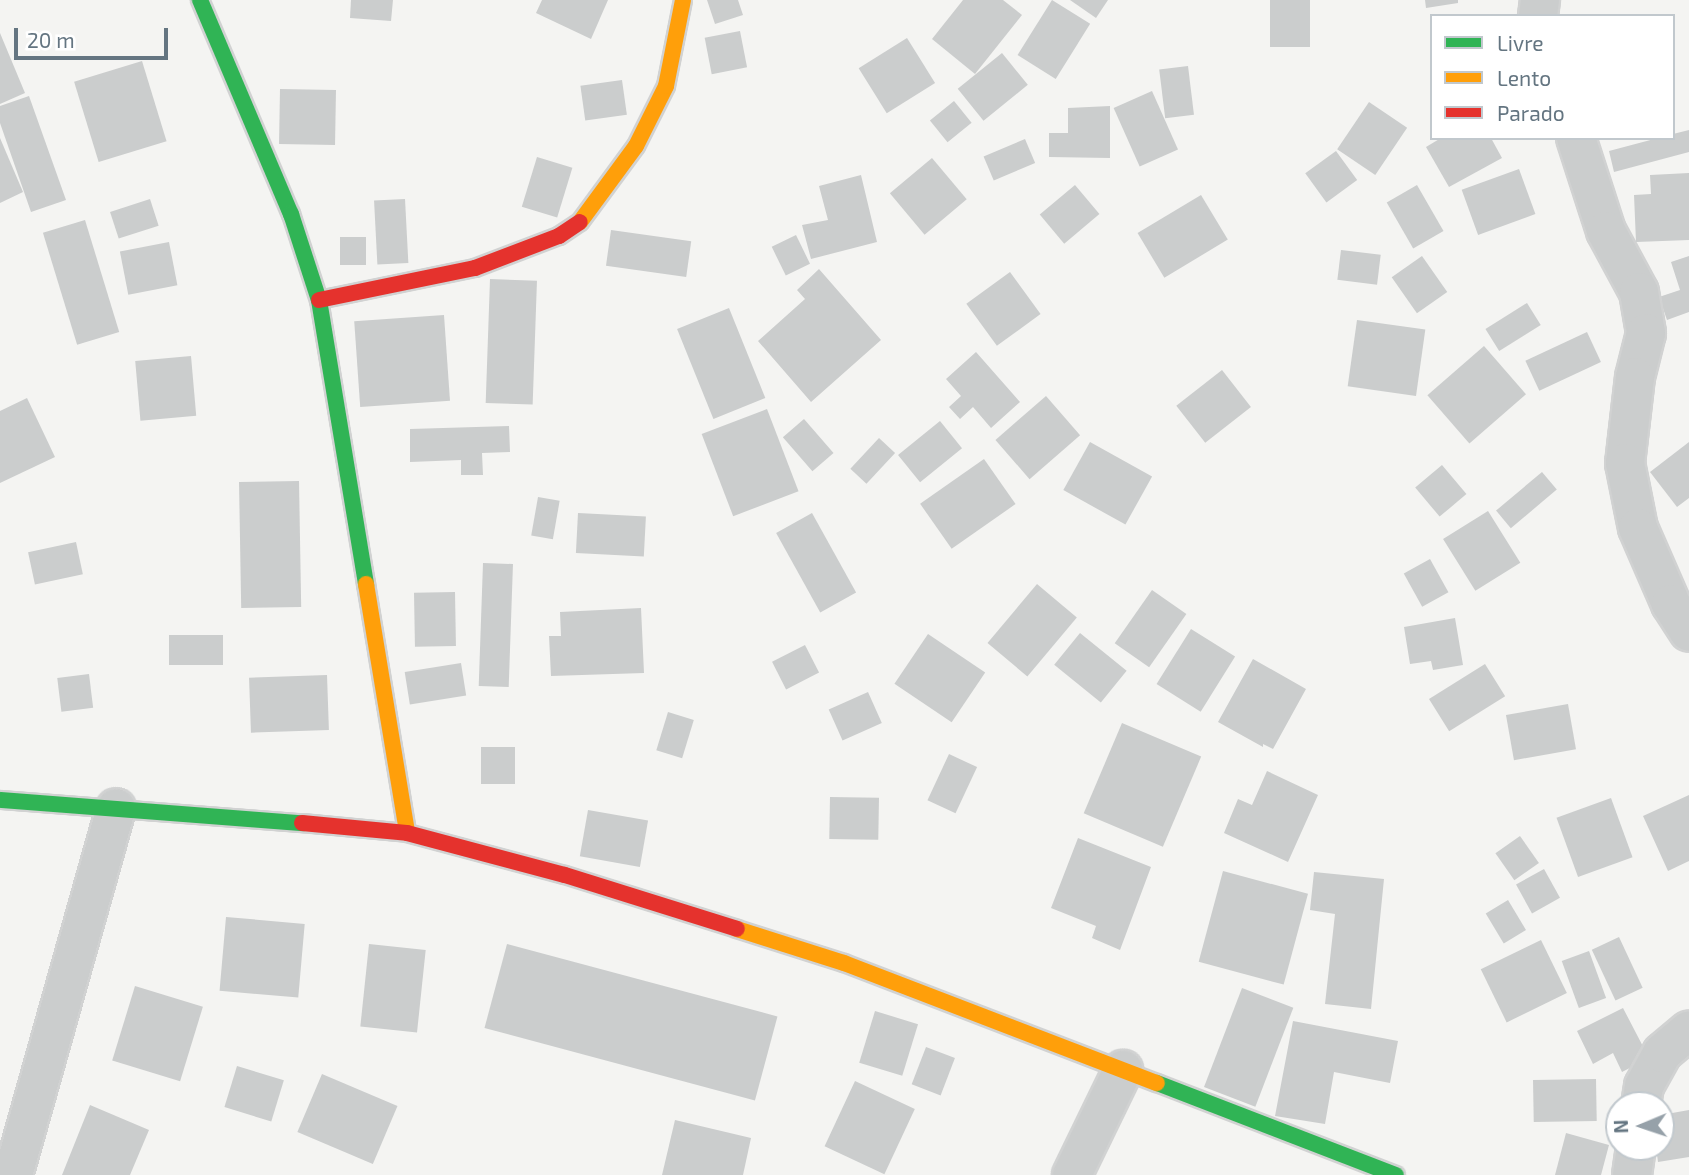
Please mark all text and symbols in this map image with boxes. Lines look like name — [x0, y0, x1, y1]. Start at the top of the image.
scale bar — [18, 14, 172, 58]
legend — [1430, 14, 1675, 140]
text: 20 m — [27, 27, 75, 52]
text: Livre — [1497, 30, 1544, 55]
text: Lento — [1497, 65, 1551, 90]
text: Parado — [1497, 100, 1565, 125]
north arrow — [1605, 1091, 1675, 1161]
text: N — [1609, 1119, 1632, 1134]

